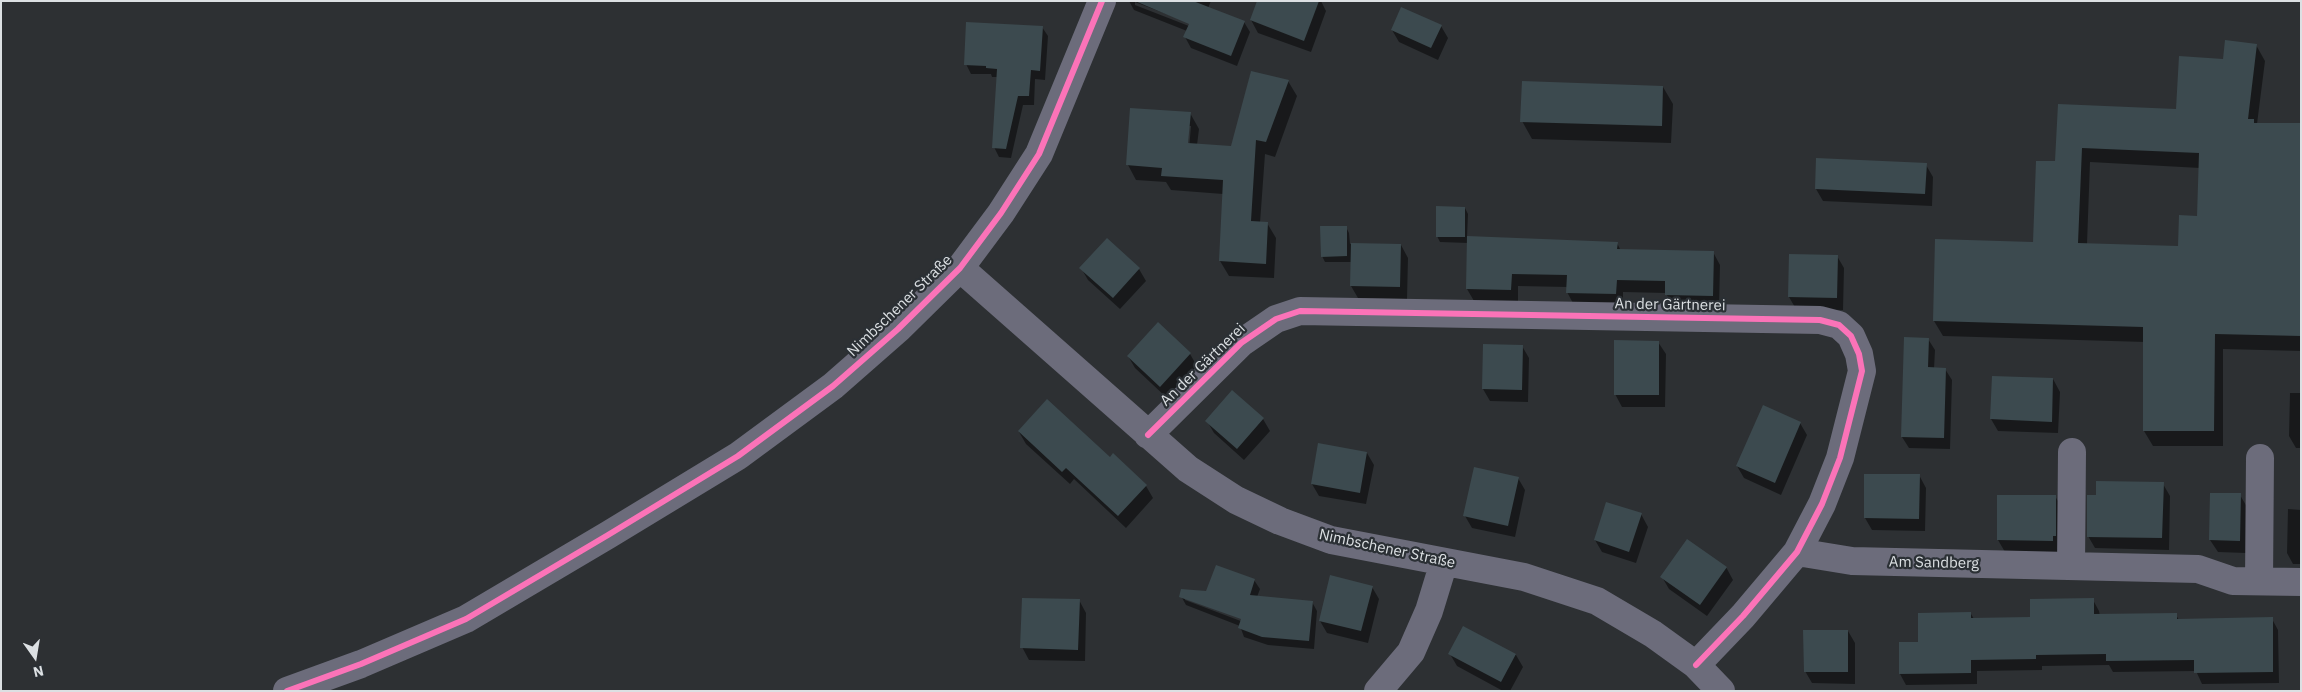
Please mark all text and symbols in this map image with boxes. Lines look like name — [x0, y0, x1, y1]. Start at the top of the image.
street label: Nimbschener Straße — [844, 251, 956, 361]
street label: An der Gärtnerei — [1614, 295, 1726, 315]
street label: An der Gärtnerei — [1157, 320, 1249, 410]
street label: Nimbschener Straße — [1317, 526, 1457, 572]
street label: Am Sandberg — [1889, 553, 1979, 573]
north arrow — [10, 632, 60, 682]
text: N — [31, 662, 45, 682]

